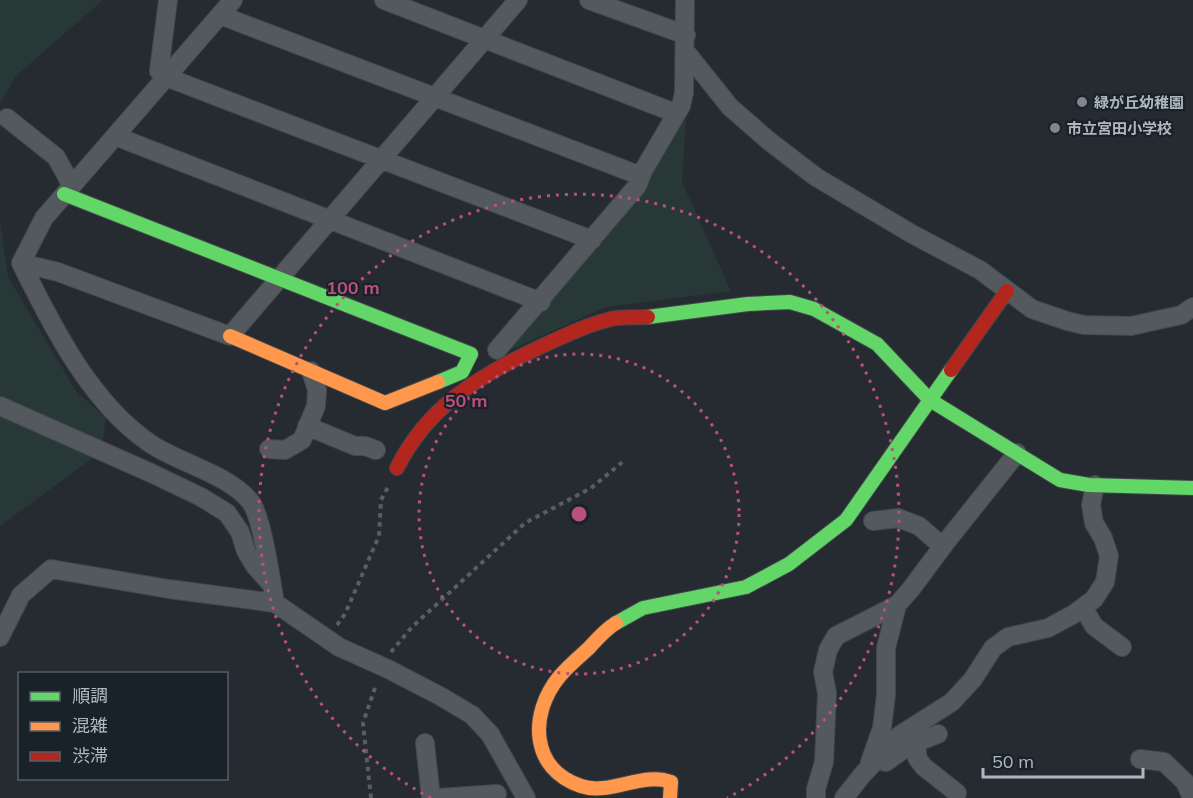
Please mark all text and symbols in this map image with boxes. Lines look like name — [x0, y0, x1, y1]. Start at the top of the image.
place label: 緑が丘幼稚園 — [1094, 93, 1184, 112]
marker: 緑が丘幼稚園 — [1075, 95, 1089, 109]
place label: 市立宮田小学校 — [1067, 119, 1172, 138]
marker: 市立宮田小学校 — [1048, 121, 1062, 135]
text: 100 m — [326, 276, 380, 299]
text: 50 m — [445, 389, 487, 412]
centre of rings — [569, 504, 589, 524]
legend — [18, 672, 228, 780]
text: 順調 — [72, 684, 108, 707]
text: 混雑 — [72, 714, 108, 737]
scale bar — [983, 741, 1144, 779]
text: 渋滞 — [72, 744, 108, 767]
text: 50 m — [992, 750, 1034, 773]

